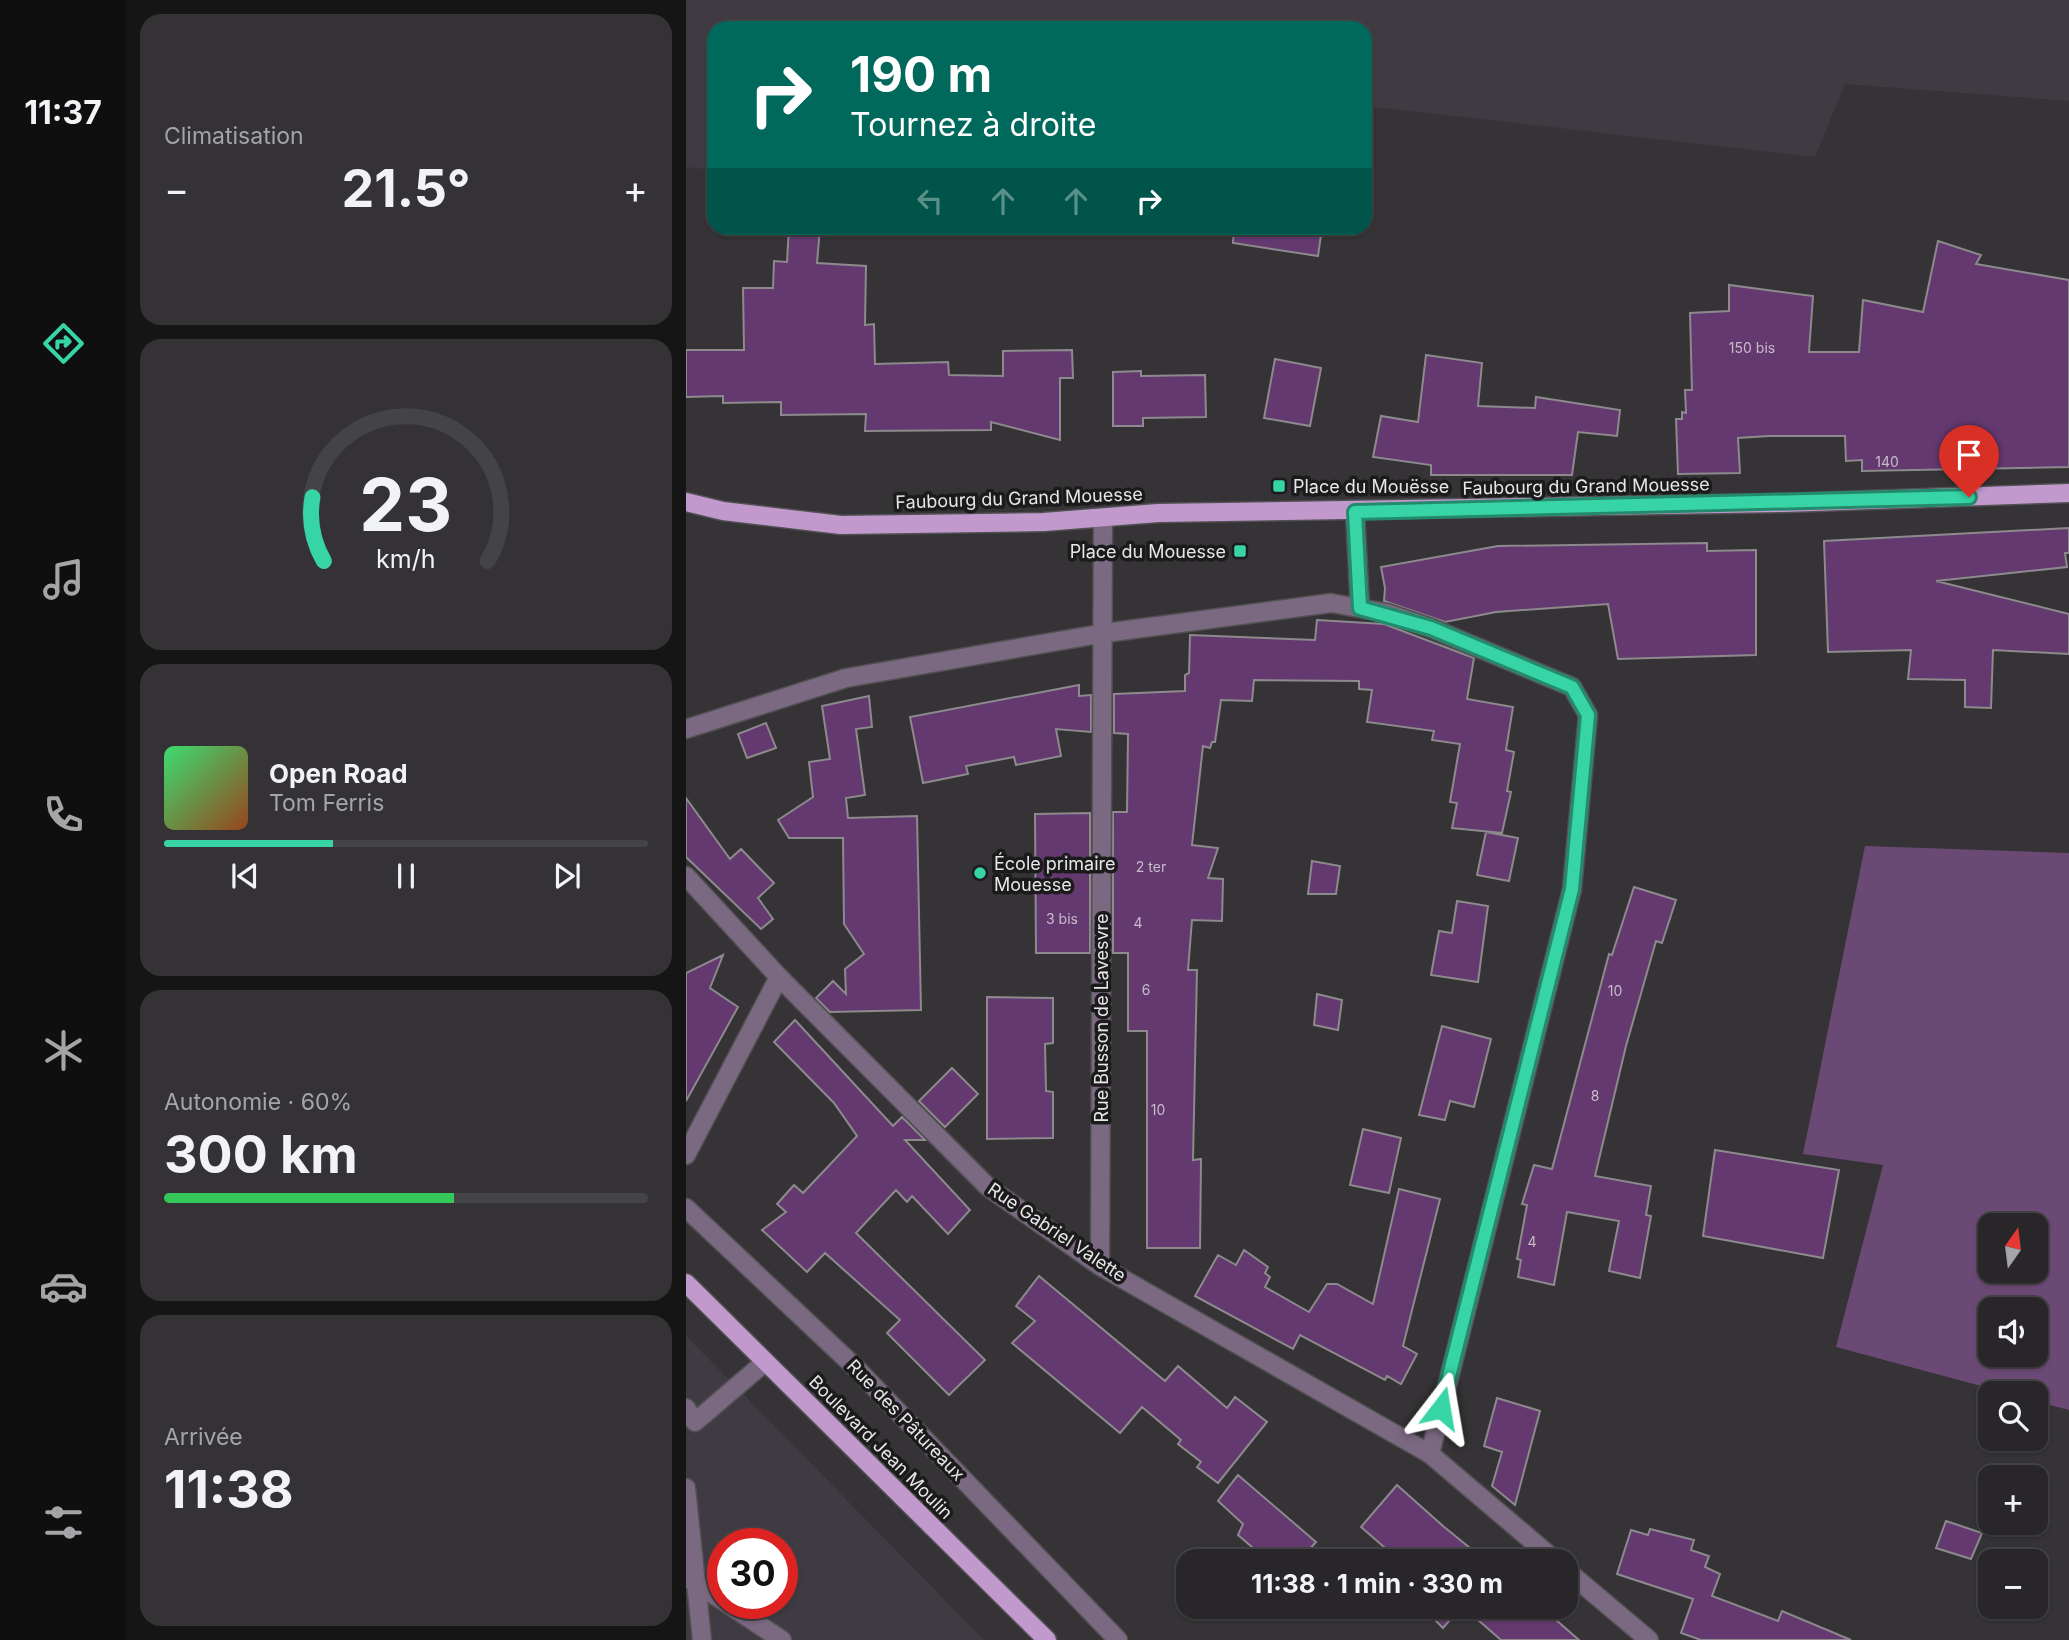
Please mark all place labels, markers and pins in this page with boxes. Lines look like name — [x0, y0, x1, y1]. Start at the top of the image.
pin — [1939, 425, 1999, 497]
place label: Place du Mouësse — [1293, 476, 1449, 497]
marker: Place du Mouësse — [1271, 478, 1287, 494]
place label: Place du Mouesse — [1070, 541, 1226, 562]
marker: Place du Mouesse — [1232, 543, 1248, 559]
place label: École primaire Mouesse — [994, 852, 1115, 895]
marker: École primaire Mouesse — [972, 865, 988, 881]

